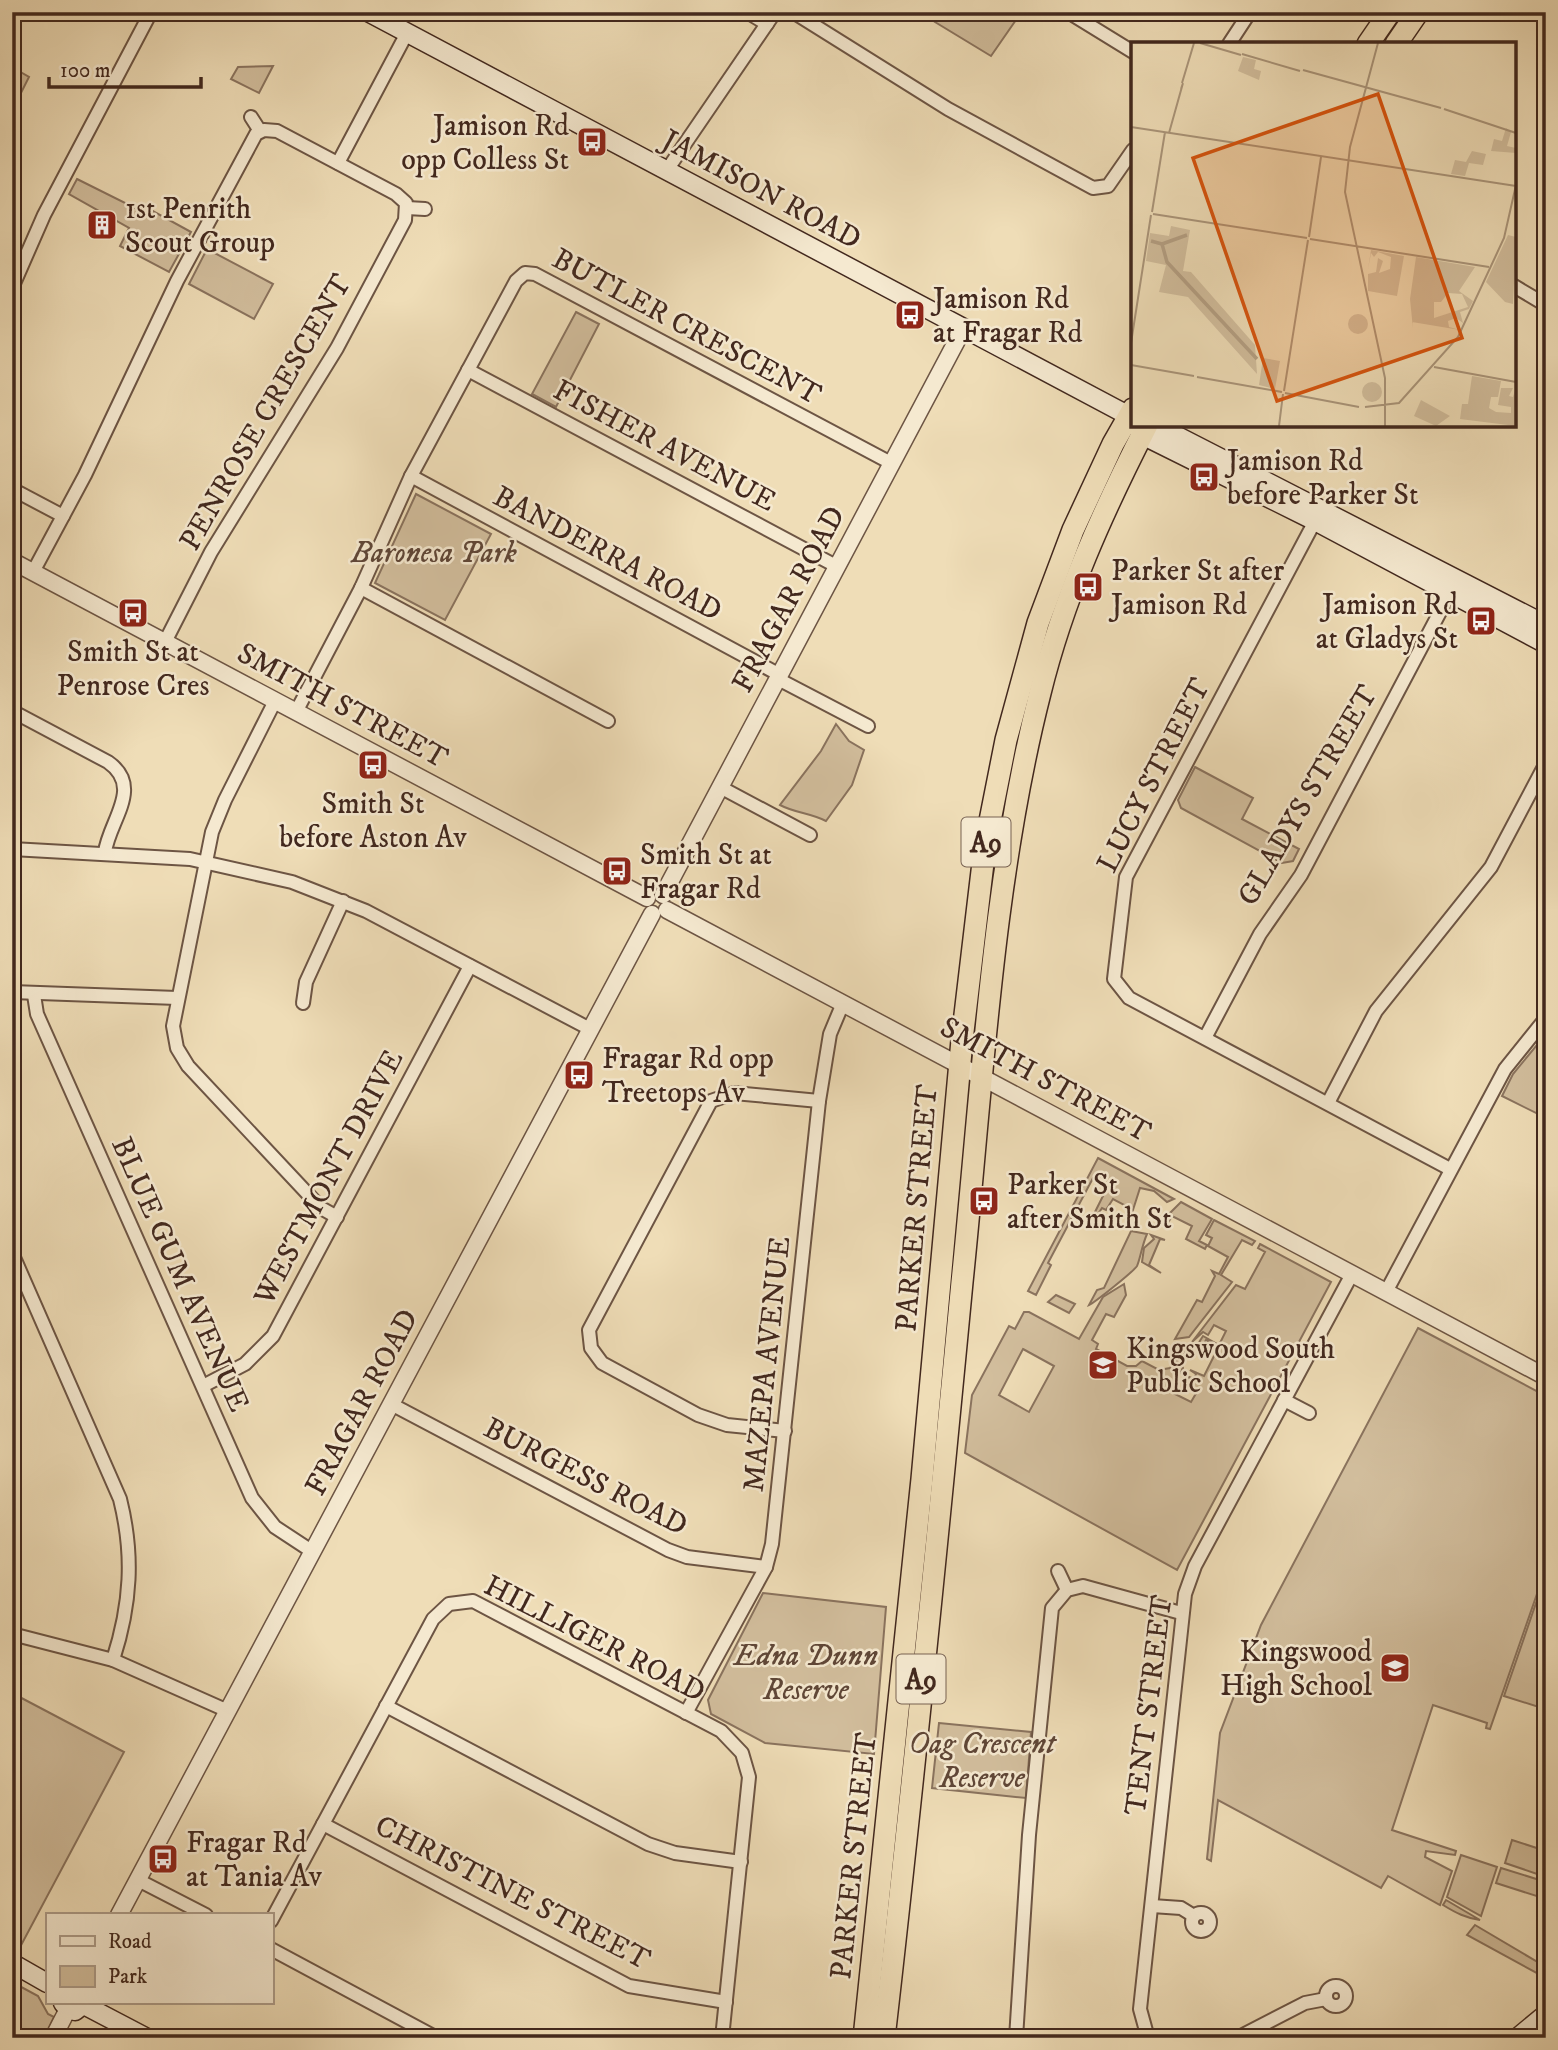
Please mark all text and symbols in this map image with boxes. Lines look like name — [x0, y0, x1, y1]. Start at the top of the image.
inset map — [1131, 42, 1516, 427]
scale bar — [49, 46, 201, 90]
text: 100 m — [60, 58, 111, 84]
place label: Jamison Rd opp Colless St — [401, 108, 569, 179]
street label: JAMISON ROAD — [653, 121, 867, 258]
bus stop icon: Jamison Rd opp Colless St — [575, 125, 609, 159]
place label: 1st Penrith Scout Group — [125, 191, 275, 262]
building icon: 1st Penrith Scout Group — [85, 208, 119, 242]
street label: BUTLER CRESCENT — [545, 241, 827, 414]
street label: PENROSE CRESCENT — [172, 268, 361, 558]
place label: Jamison Rd at Fragar Rd — [930, 281, 1083, 352]
bus stop icon: Jamison Rd at Fragar Rd — [893, 298, 927, 332]
street label: FISHER AVENUE — [547, 372, 782, 521]
place label: Jamison Rd before Parker St — [1224, 443, 1419, 514]
bus stop icon: Jamison Rd before Parker St — [1187, 460, 1221, 494]
street label: BANDERRA ROAD — [487, 478, 728, 630]
street label: FRAGAR ROAD — [725, 500, 854, 699]
park label: Baronesa Park — [350, 535, 517, 572]
place label: Parker St after Jamison Rd — [1108, 553, 1284, 624]
bus stop icon: Parker St after Jamison Rd — [1071, 570, 1105, 604]
place label: Jamison Rd at Gladys St — [1316, 587, 1458, 658]
bus stop icon: Smith St at Penrose Cres — [116, 596, 150, 630]
bus stop icon: Jamison Rd at Gladys St — [1464, 604, 1498, 638]
place label: Smith St at Penrose Cres — [56, 634, 210, 705]
street label: SMITH STREET — [231, 635, 454, 778]
street label: LUCY STREET — [1089, 672, 1219, 879]
street label: GLADYS STREET — [1230, 679, 1387, 913]
bus stop icon: Smith St before Aston Av — [356, 748, 390, 782]
place label: Smith St before Aston Av — [279, 786, 468, 857]
road number: A9 — [962, 818, 1010, 866]
place label: Smith St at Fragar Rd — [640, 837, 772, 908]
bus stop icon: Smith St at Fragar Rd — [600, 854, 634, 888]
street label: SMITH STREET — [934, 1009, 1157, 1152]
place label: Fragar Rd opp Treetops Av — [602, 1041, 774, 1112]
street label: WESTMONT DRIVE — [246, 1044, 412, 1312]
bus stop icon: Fragar Rd opp Treetops Av — [562, 1058, 596, 1092]
street label: PARKER STREET — [888, 1083, 947, 1333]
street label: BLUE GUM AVENUE — [102, 1132, 257, 1418]
place label: Parker St after Smith St — [1007, 1167, 1172, 1238]
bus stop icon: Parker St after Smith St — [967, 1184, 1001, 1218]
street label: MAZEPA AVENUE — [736, 1235, 799, 1494]
street label: FRAGAR ROAD — [298, 1303, 427, 1502]
place label: Kingswood South Public School — [1126, 1331, 1335, 1402]
school or university icon: Kingswood South Public School — [1086, 1348, 1120, 1382]
street label: BURGESS ROAD — [477, 1410, 694, 1545]
street label: HILLIGER ROAD — [477, 1568, 711, 1711]
street label: TENT STREET — [1118, 1593, 1181, 1817]
place label: Kingswood High School — [1220, 1634, 1372, 1705]
park label: Edna Dunn Reserve — [732, 1638, 878, 1709]
school or university icon: Kingswood High School — [1378, 1651, 1412, 1685]
road number: A9 — [897, 1654, 946, 1704]
park label: Oag Crescent Reserve — [909, 1726, 1057, 1797]
street label: PARKER STREET — [823, 1731, 886, 1981]
street label: CHRISTINE STREET — [368, 1808, 656, 1979]
place label: Fragar Rd at Tania Av — [186, 1825, 323, 1896]
bus stop icon: Fragar Rd at Tania Av — [146, 1842, 180, 1876]
legend — [46, 1913, 273, 2004]
text: Road — [108, 1929, 152, 1955]
text: Park — [108, 1964, 148, 1990]

